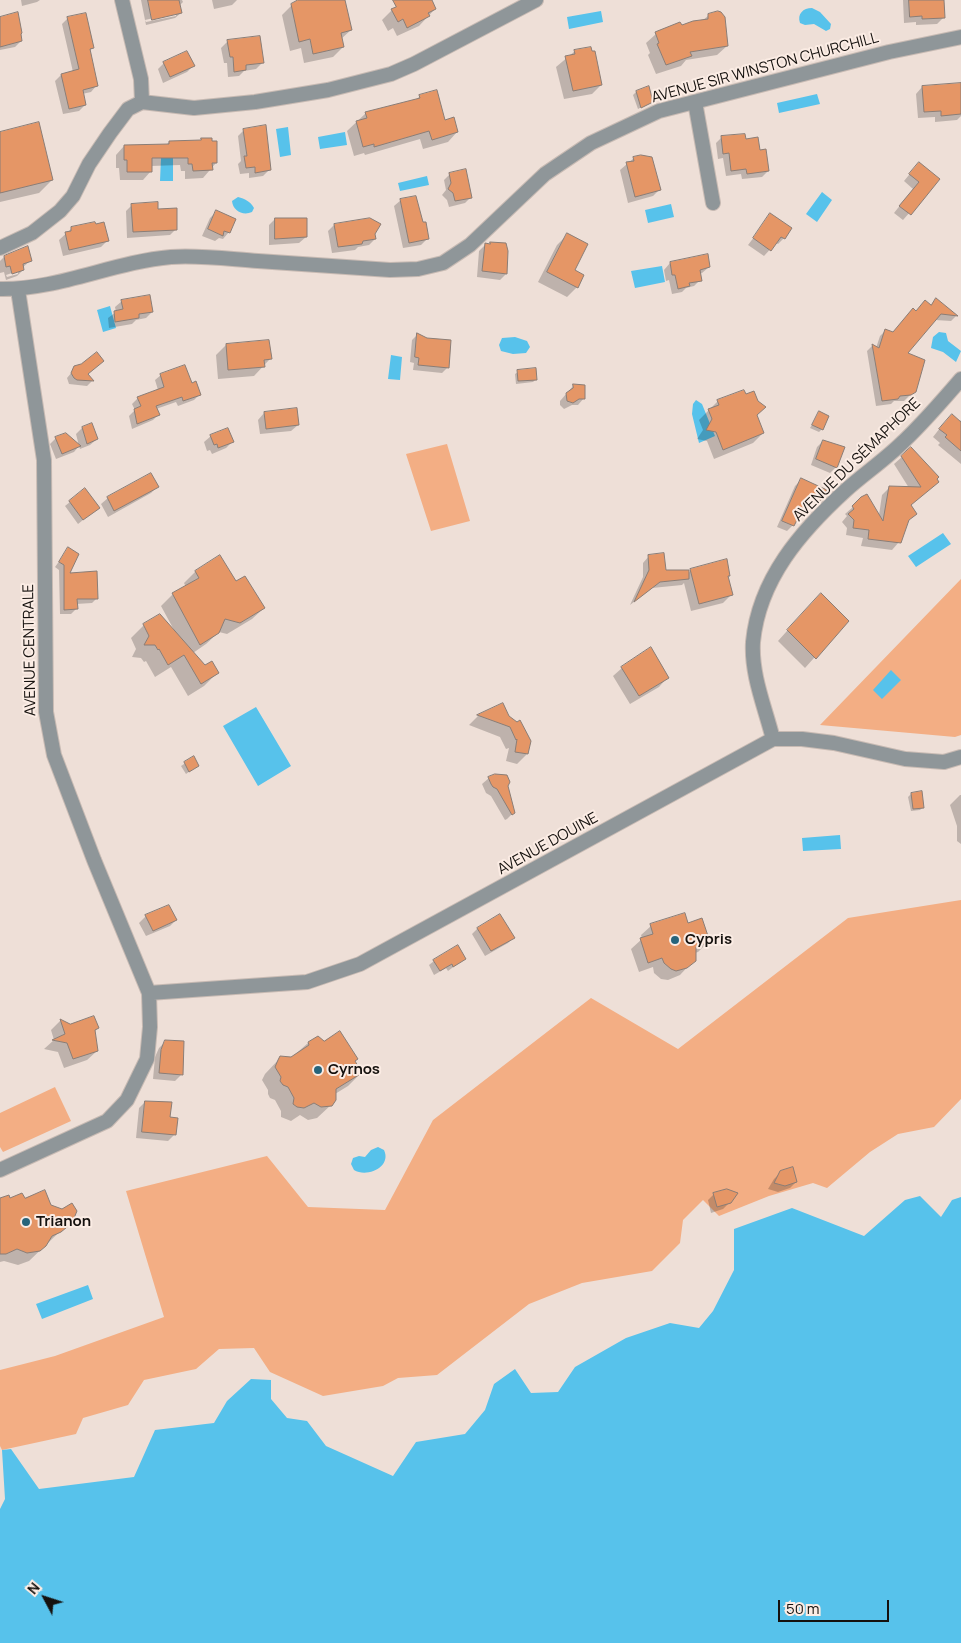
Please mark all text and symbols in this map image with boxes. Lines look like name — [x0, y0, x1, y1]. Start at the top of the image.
street label: AVENUE SIR WINSTON CHURCHILL — [649, 29, 881, 107]
street label: AVENUE DU SÉMAPHORE — [790, 394, 924, 526]
street label: AVENUE CENTRALE — [20, 584, 40, 716]
street label: AVENUE DOUINE — [495, 809, 601, 879]
place label: Cypris — [685, 931, 732, 949]
marker: Cypris — [669, 934, 681, 946]
place label: Cyrnos — [328, 1061, 380, 1079]
marker: Cyrnos — [312, 1064, 324, 1076]
place label: Trianon — [36, 1213, 91, 1231]
marker: Trianon — [20, 1216, 32, 1228]
north arrow — [20, 1573, 70, 1623]
text: N — [23, 1578, 44, 1598]
scale bar — [781, 1590, 892, 1622]
text: 50 m — [786, 1598, 820, 1619]

